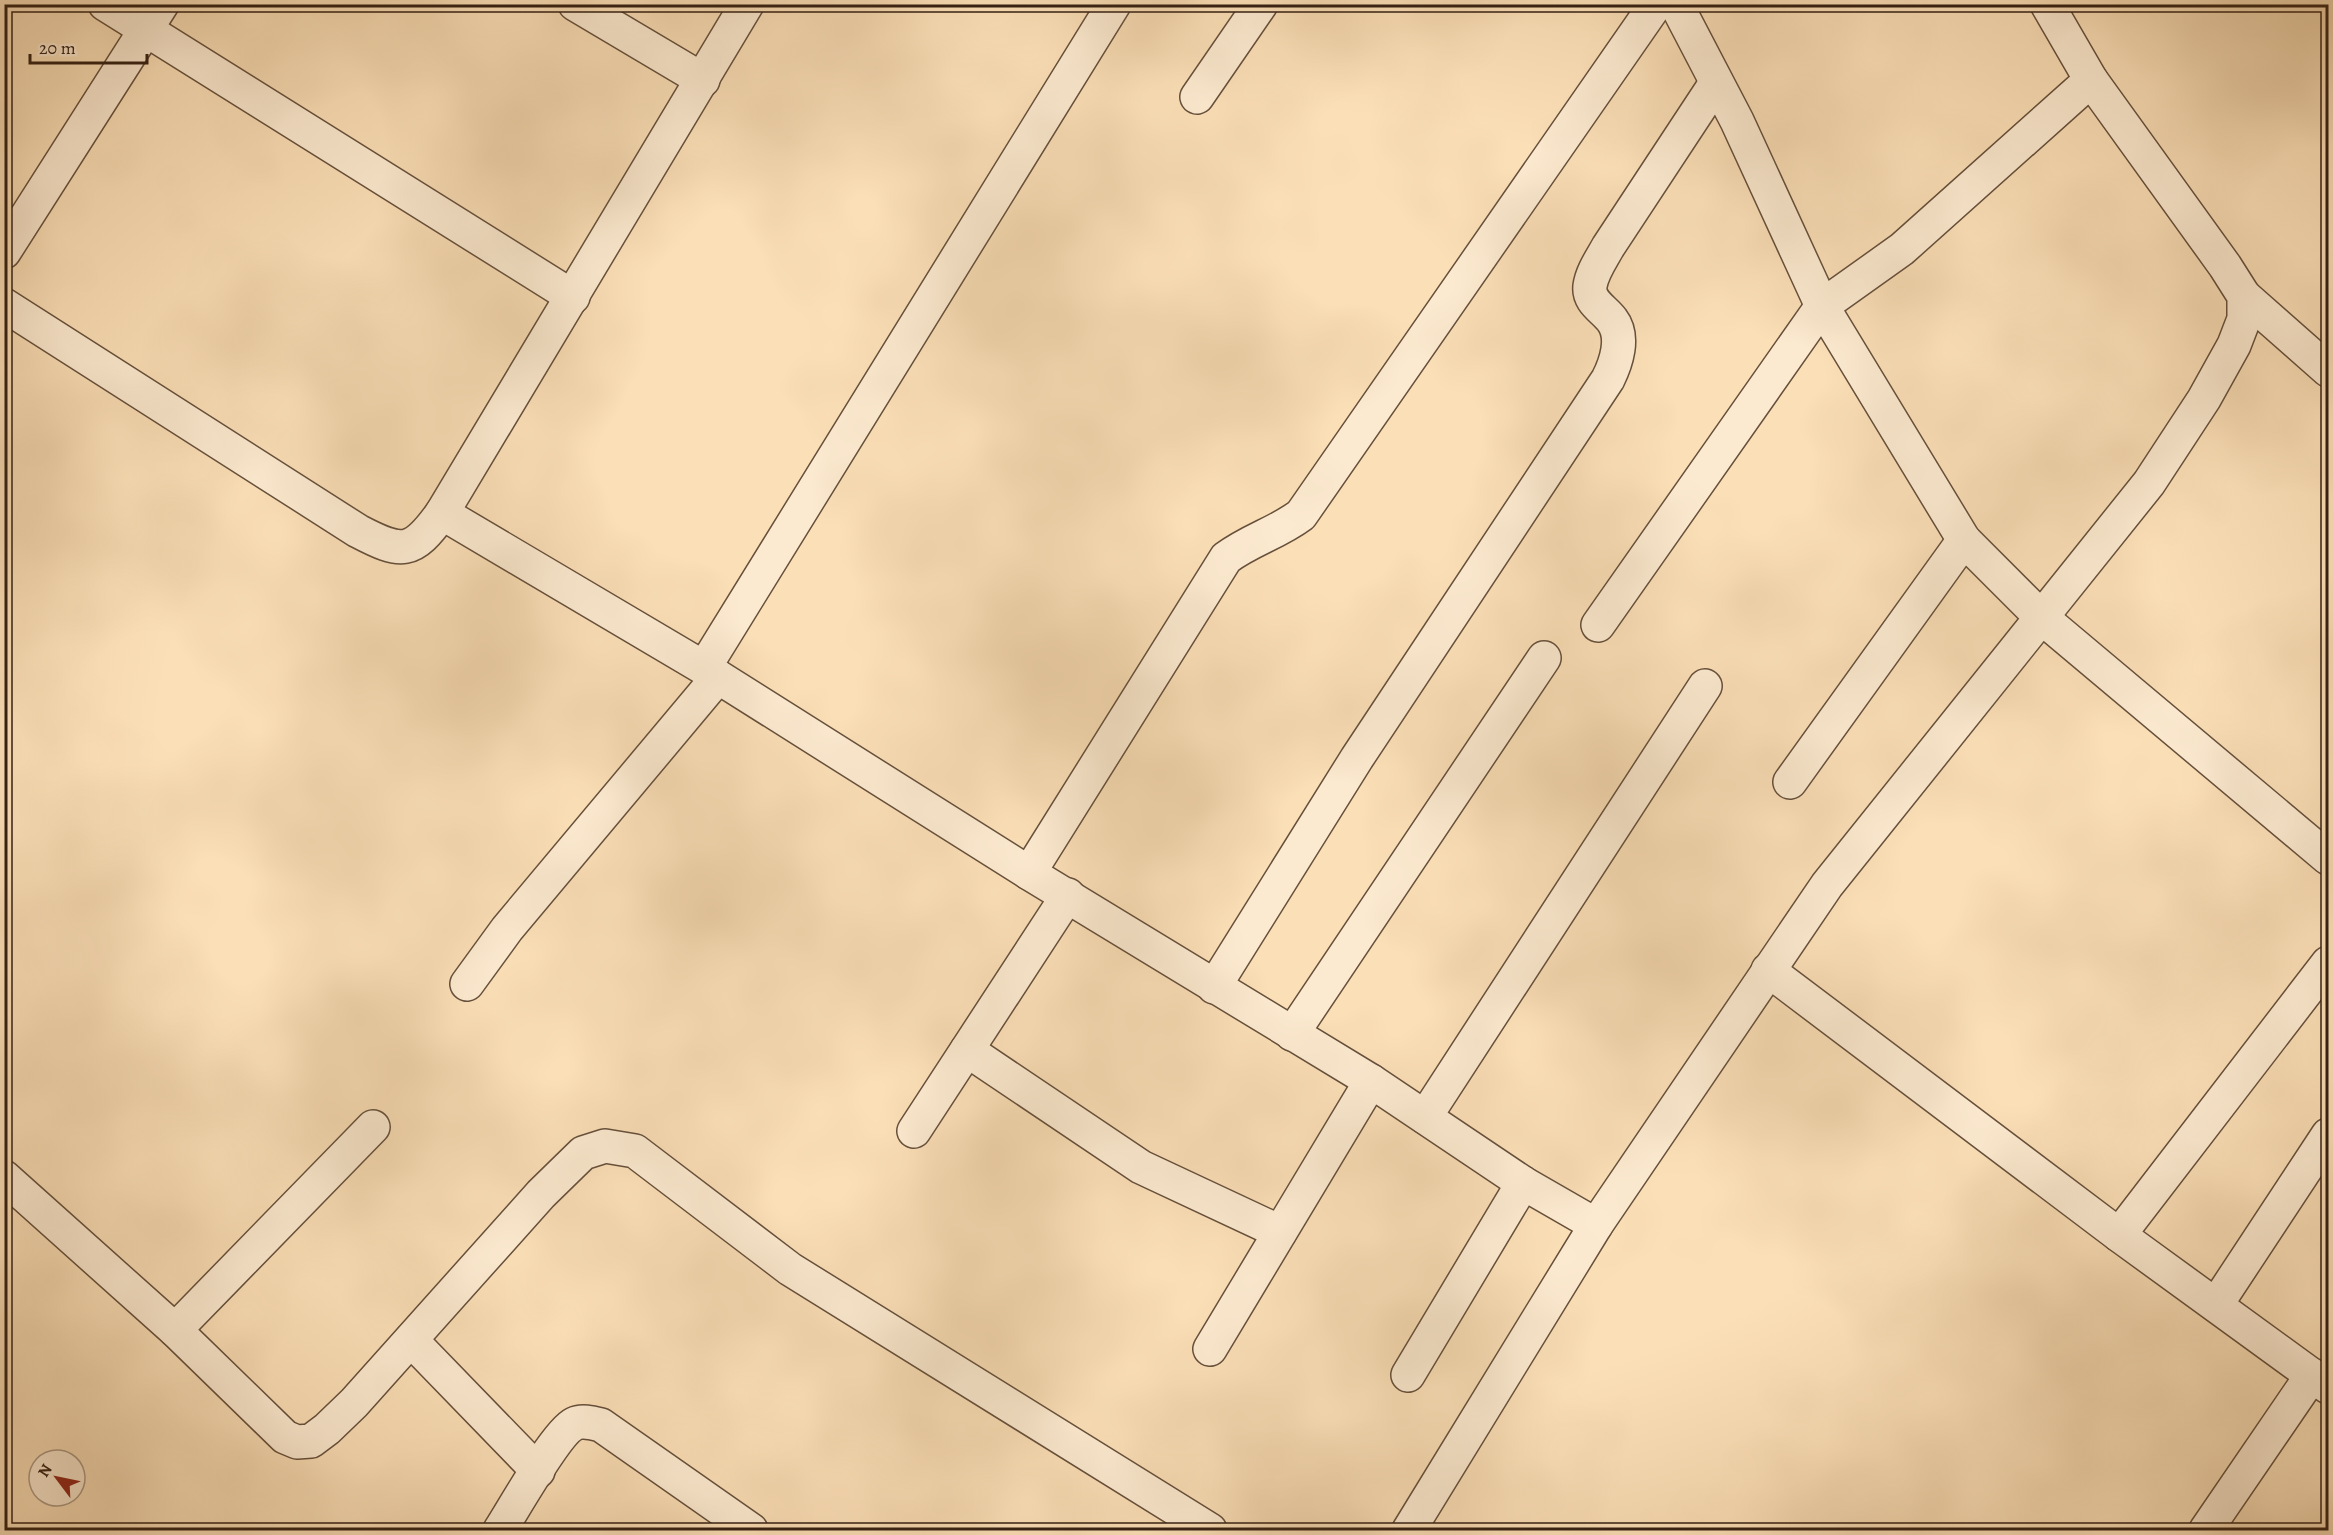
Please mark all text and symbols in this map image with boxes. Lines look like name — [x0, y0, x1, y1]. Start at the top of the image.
scale bar — [30, 27, 147, 65]
text: 20 m — [39, 36, 76, 60]
north arrow — [27, 1448, 87, 1508]
text: N — [33, 1460, 58, 1481]

